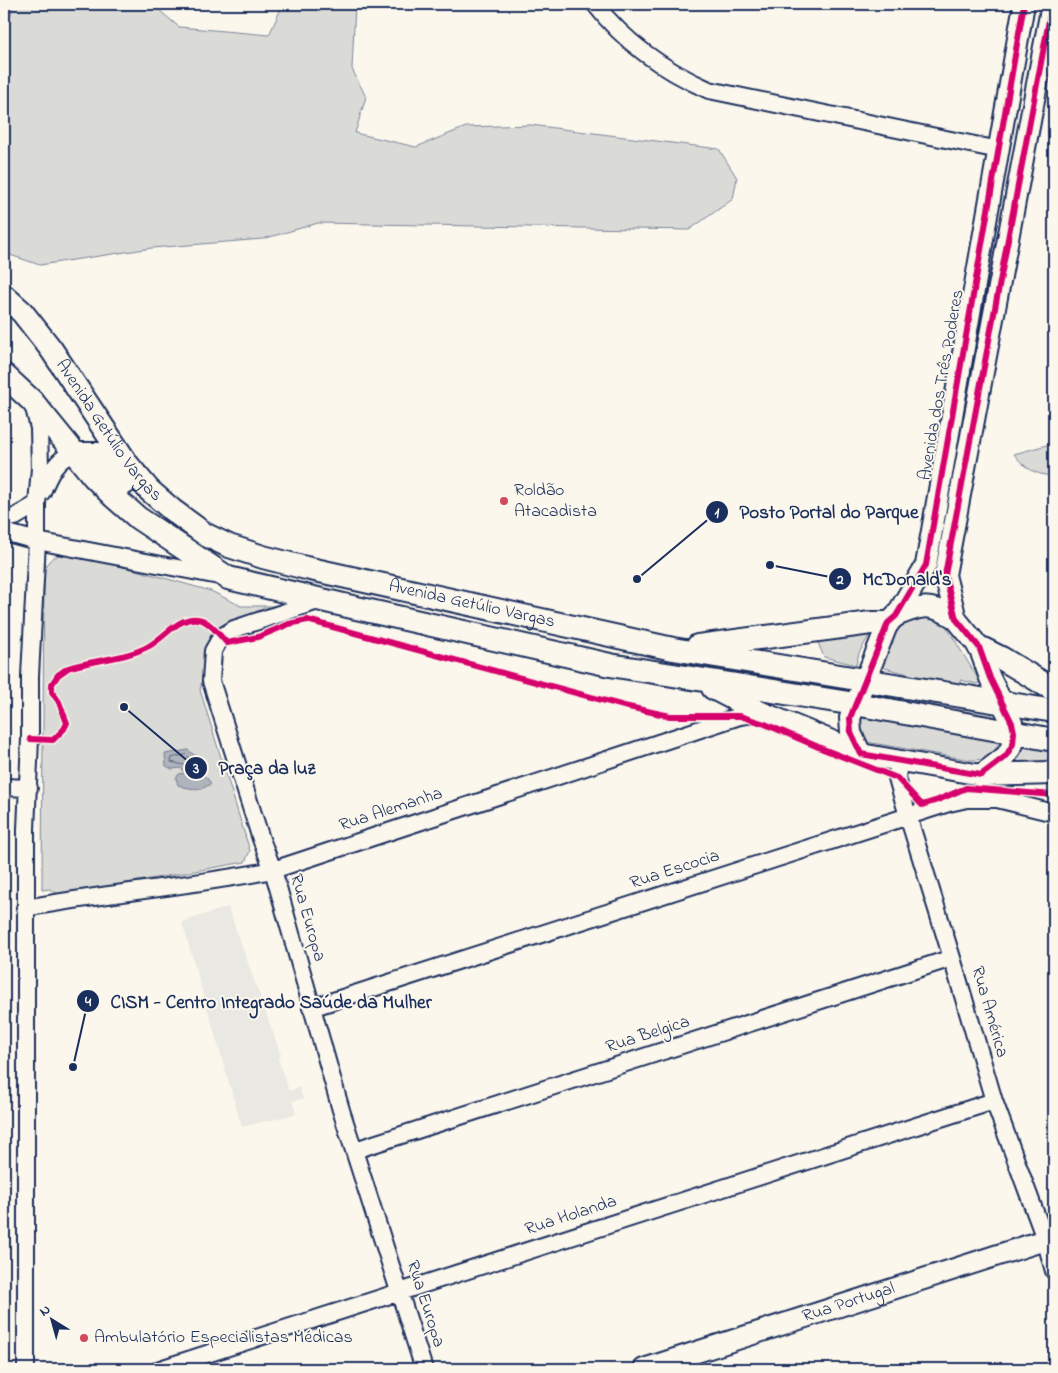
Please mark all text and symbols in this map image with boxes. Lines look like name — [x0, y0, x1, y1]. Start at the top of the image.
street label: Avenida dos Três Poderes — [912, 287, 972, 483]
street label: Avenida Getúlio Vargas — [48, 354, 167, 508]
place label: Roldão Atacadista — [514, 478, 597, 525]
marker: Roldão Atacadista — [498, 495, 510, 507]
callout: Posto Portal do Parque — [705, 495, 929, 529]
text: Posto Portal do Parque — [739, 500, 919, 527]
text: 1 — [715, 502, 720, 524]
callout: McDonald's — [827, 562, 961, 596]
text: McDonald's — [863, 567, 952, 594]
text: 2 — [835, 569, 844, 591]
street label: Avenida Getúlio Vargas — [386, 574, 557, 636]
callout: Praça da luz — [184, 751, 326, 785]
text: Praça da luz — [218, 756, 317, 783]
text: 3 — [192, 758, 199, 780]
street label: Rua Alemanha — [336, 781, 446, 839]
street label: Rua Escocia — [627, 843, 723, 897]
street label: Rua Europa — [282, 871, 332, 965]
street label: Rua América — [964, 963, 1014, 1061]
callout: CISM - Centro Integrado Saúde da Mulher — [75, 984, 441, 1018]
text: CISM - Centro Integrado Saúde da Mulher — [110, 990, 433, 1019]
text: 4 — [84, 991, 92, 1013]
street label: Rua Belgica — [603, 1009, 694, 1062]
street label: Rua Holanda — [522, 1189, 620, 1243]
street label: Rua Europa — [399, 1257, 451, 1351]
street label: Rua Portugal — [799, 1276, 898, 1330]
north arrow — [28, 1296, 78, 1346]
text: N — [35, 1300, 55, 1322]
place label: Ambulatório Especialistas Médicas — [94, 1325, 353, 1351]
marker: Ambulatório Especialistas Médicas — [78, 1332, 90, 1344]

